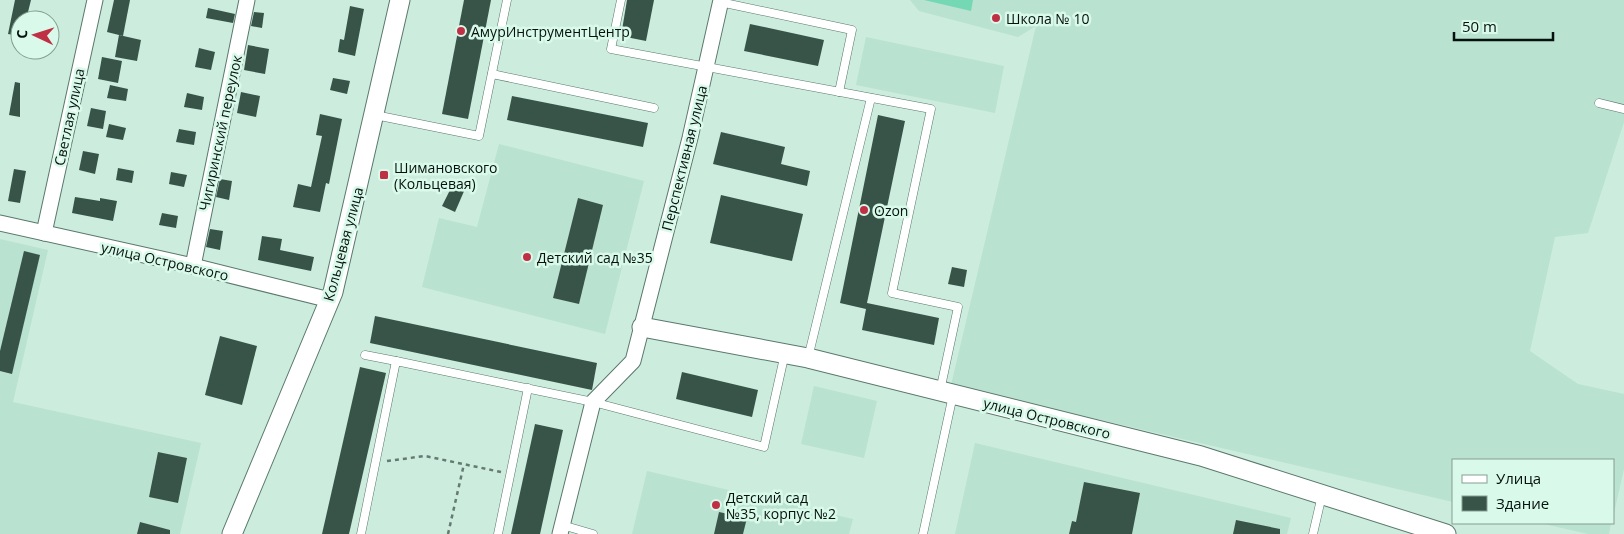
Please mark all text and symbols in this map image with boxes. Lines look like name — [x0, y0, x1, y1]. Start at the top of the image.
place label: Школа № 10 — [1006, 9, 1089, 28]
north arrow — [10, 10, 60, 60]
scale bar — [1454, 10, 1553, 42]
marker: Школа № 10 — [990, 12, 1002, 24]
text: 50 m — [1462, 16, 1497, 36]
place label: АмурИнструментЦентр — [471, 22, 630, 41]
marker: АмурИнструментЦентр — [455, 25, 467, 37]
text: С — [12, 29, 31, 39]
street label: Чигиринский переулок — [194, 53, 246, 213]
street label: Светлая улица — [49, 67, 89, 167]
street label: Перспективная улица — [657, 83, 711, 233]
place label: Шимановского (Кольцевая) — [394, 158, 498, 193]
marker: Шимановского (Кольцевая) — [378, 169, 390, 181]
street label: Кольцевая улица — [319, 185, 367, 303]
place label: Ozon — [874, 201, 908, 220]
marker: Ozon — [858, 204, 870, 216]
street label: улица Островского — [99, 237, 231, 285]
place label: Детский сад №35 — [537, 248, 653, 267]
marker: Детский сад №35 — [521, 251, 533, 263]
street label: улица Островского — [982, 393, 1112, 443]
legend — [1452, 459, 1614, 524]
text: Улица — [1496, 468, 1541, 488]
place label: Детский сад №35, корпус №2 — [726, 488, 836, 523]
text: Здание — [1496, 493, 1549, 513]
marker: Детский сад №35, корпус №2 — [710, 499, 722, 511]

